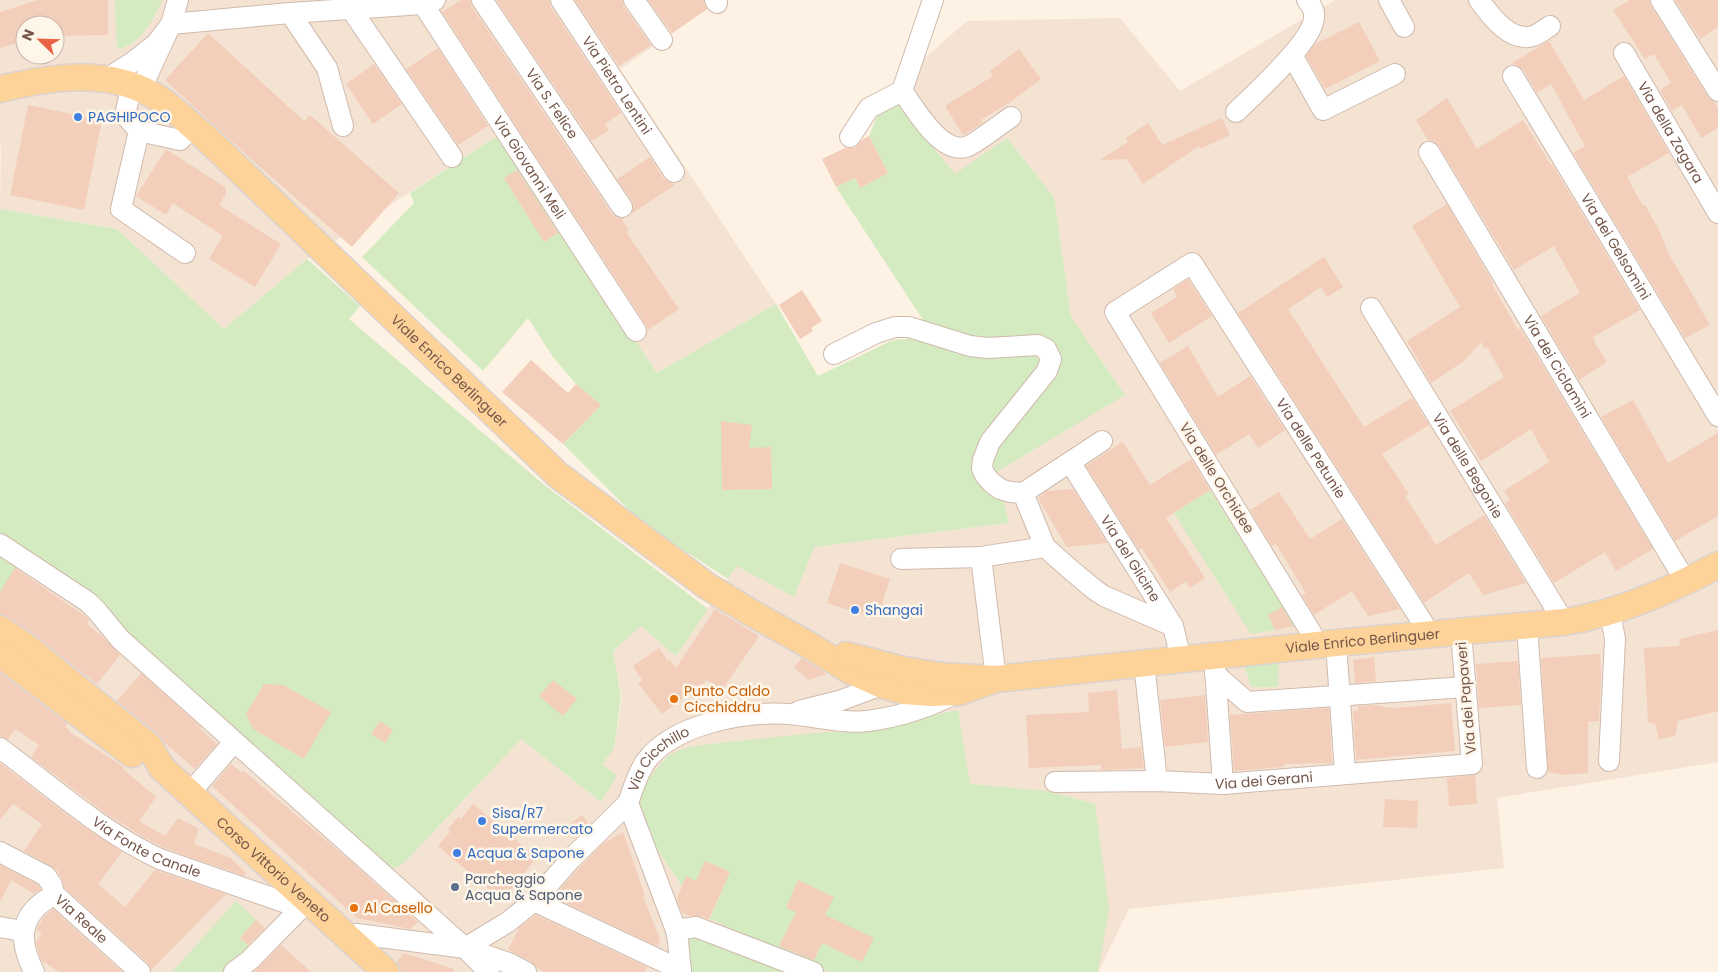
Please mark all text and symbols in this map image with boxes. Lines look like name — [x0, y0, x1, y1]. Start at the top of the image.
north arrow — [15, 15, 65, 65]
text: N — [17, 26, 39, 44]
street label: Via Pietro Lentini — [577, 32, 657, 138]
street label: Via S. Felice — [521, 64, 583, 143]
street label: Via della Zagara — [1633, 78, 1708, 187]
place label: PAGHIPOCO — [88, 107, 171, 127]
marker: PAGHIPOCO — [72, 111, 84, 123]
street label: Via Giovanni Meli — [488, 112, 570, 223]
street label: Via dei Gelsomini — [1576, 189, 1656, 303]
street label: Viale Enrico Berlinguer — [386, 310, 512, 432]
street label: Via dei Ciclamini — [1519, 311, 1596, 422]
street label: Via delle Petunie — [1271, 394, 1351, 503]
street label: Via delle Begonie — [1428, 409, 1508, 522]
street label: Via delle Orchidee — [1175, 419, 1259, 538]
street label: Via del Glicine — [1096, 511, 1166, 606]
place label: Shangai — [865, 600, 923, 620]
marker: Shangai — [849, 604, 861, 616]
street label: Viale Enrico Berlinguer — [1284, 623, 1441, 658]
street label: Via dei Papaveri — [1451, 641, 1481, 755]
place label: Punto Caldo Cicchiddru — [684, 681, 770, 717]
marker: Punto Caldo Cicchiddru — [668, 693, 680, 705]
street label: Via Cicchillo — [623, 721, 693, 794]
street label: Via dei Gerani — [1214, 767, 1314, 794]
place label: Sisa/R7 Supermercato — [492, 803, 593, 839]
street label: Via Fonte Canale — [88, 812, 204, 883]
street label: Corso Vittorio Veneto — [212, 812, 335, 927]
marker: Sisa/R7 Supermercato — [476, 815, 488, 827]
place label: Acqua & Sapone — [467, 843, 585, 863]
marker: Acqua & Sapone — [451, 847, 463, 859]
place label: Parcheggio Acqua & Sapone — [465, 869, 583, 905]
marker: Parcheggio Acqua & Sapone — [449, 881, 461, 893]
street label: Via Reale — [51, 890, 112, 948]
place label: Al Casello — [364, 898, 433, 918]
marker: Al Casello — [348, 902, 360, 914]

